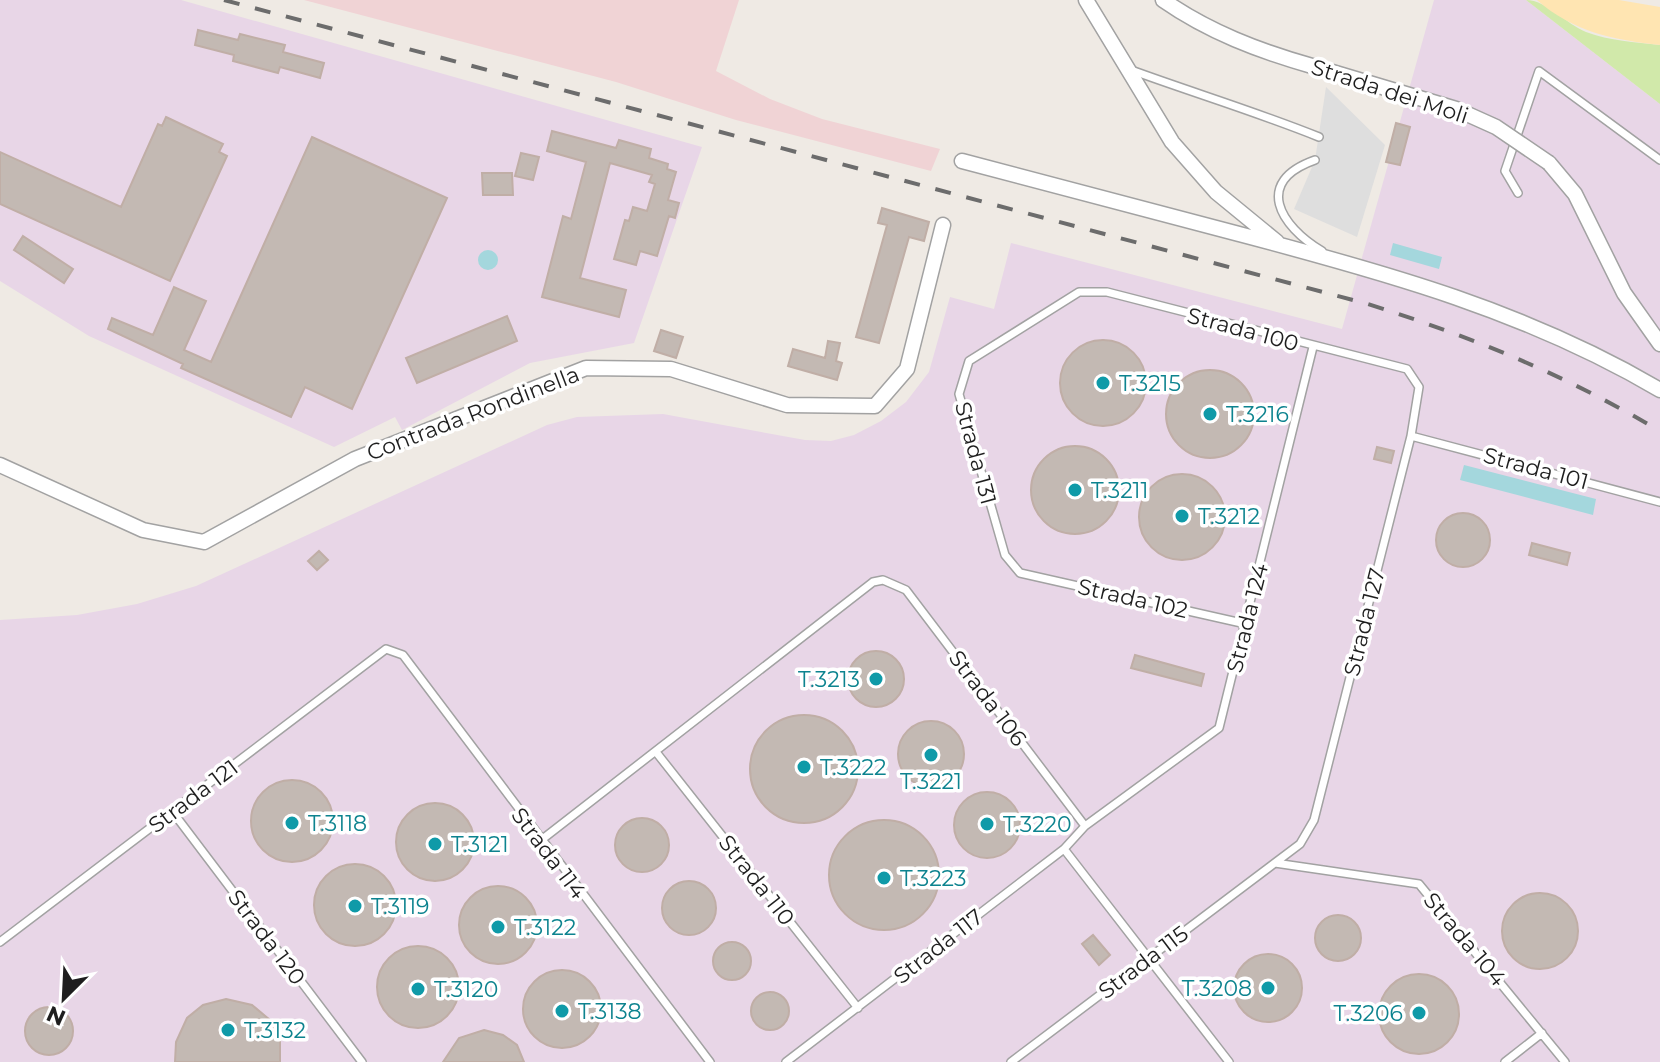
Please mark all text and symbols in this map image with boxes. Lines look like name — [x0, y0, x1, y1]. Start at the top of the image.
street label: Strada dei Moli — [1308, 53, 1472, 130]
street label: Strada 100 — [1184, 302, 1301, 357]
street label: Contrada Rondinella — [363, 360, 583, 467]
place label: T.3215 — [1119, 370, 1181, 397]
marker: T.3215 — [1094, 374, 1112, 392]
street label: Strada 131 — [949, 399, 1002, 507]
place label: T.3216 — [1226, 401, 1289, 428]
marker: T.3216 — [1201, 405, 1219, 423]
street label: Strada 101 — [1480, 442, 1591, 495]
place label: T.3211 — [1091, 477, 1149, 504]
marker: T.3211 — [1066, 481, 1084, 499]
place label: T.3212 — [1198, 503, 1260, 530]
marker: T.3212 — [1173, 507, 1191, 525]
street label: Strada 124 — [1221, 560, 1274, 675]
street label: Strada 127 — [1338, 565, 1391, 679]
street label: Strada 102 — [1075, 573, 1191, 624]
street label: Strada 106 — [943, 645, 1032, 752]
place label: T.3213 — [798, 666, 860, 693]
marker: T.3213 — [867, 670, 885, 688]
marker: T.3221 — [922, 746, 940, 764]
street label: Strada 121 — [143, 754, 244, 839]
place label: T.3222 — [820, 754, 887, 781]
marker: T.3222 — [795, 758, 813, 776]
place label: T.3221 — [900, 768, 962, 795]
street label: Strada 114 — [505, 802, 592, 905]
place label: T.3118 — [308, 810, 367, 837]
place label: T.3220 — [1003, 811, 1072, 838]
marker: T.3118 — [283, 814, 301, 832]
marker: T.3220 — [978, 815, 996, 833]
street label: Strada 110 — [713, 830, 800, 931]
place label: T.3121 — [451, 831, 509, 858]
marker: T.3121 — [426, 835, 444, 853]
place label: T.3223 — [900, 865, 967, 892]
marker: T.3223 — [875, 869, 893, 887]
street label: Strada 120 — [222, 884, 311, 990]
street label: Strada 104 — [1418, 887, 1512, 992]
place label: T.3119 — [371, 893, 430, 920]
marker: T.3119 — [346, 897, 364, 915]
street label: Strada 117 — [888, 903, 988, 990]
place label: T.3122 — [514, 914, 576, 941]
marker: T.3122 — [489, 918, 507, 936]
street label: Strada 115 — [1093, 920, 1194, 1005]
north arrow — [24, 958, 104, 1038]
place label: T.3208 — [1182, 975, 1252, 1002]
place label: T.3120 — [434, 976, 498, 1003]
marker: T.3208 — [1259, 979, 1277, 997]
marker: T.3120 — [409, 980, 427, 998]
place label: T.3138 — [578, 998, 642, 1025]
text: N — [42, 1000, 70, 1032]
place label: T.3206 — [1333, 1000, 1403, 1027]
marker: T.3138 — [553, 1002, 571, 1020]
marker: T.3206 — [1410, 1004, 1428, 1022]
place label: T.3132 — [244, 1017, 306, 1044]
marker: T.3132 — [219, 1021, 237, 1039]

